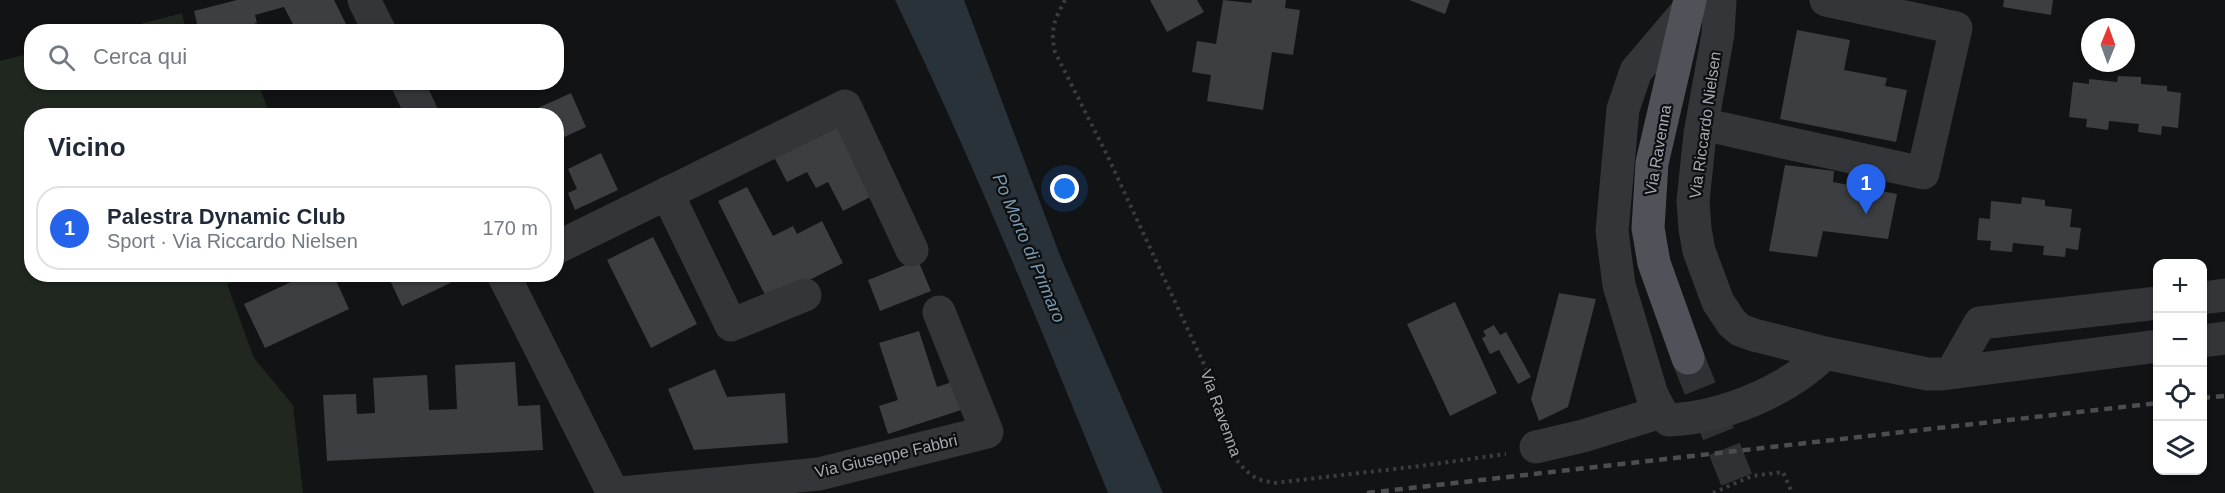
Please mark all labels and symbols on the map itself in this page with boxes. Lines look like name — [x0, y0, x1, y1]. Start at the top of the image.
north arrow — [2081, 18, 2135, 72]
street label: Via Riccardo Nielsen — [1686, 50, 1724, 200]
street label: Via Ravenna — [1642, 103, 1674, 196]
pin: 1 — [1846, 164, 1886, 214]
water label: Po Morto di Primaro — [989, 170, 1069, 326]
your location — [1050, 174, 1079, 203]
street label: Via Ravenna — [1197, 367, 1245, 459]
street label: Via Giuseppe Fabbri — [813, 431, 959, 481]

